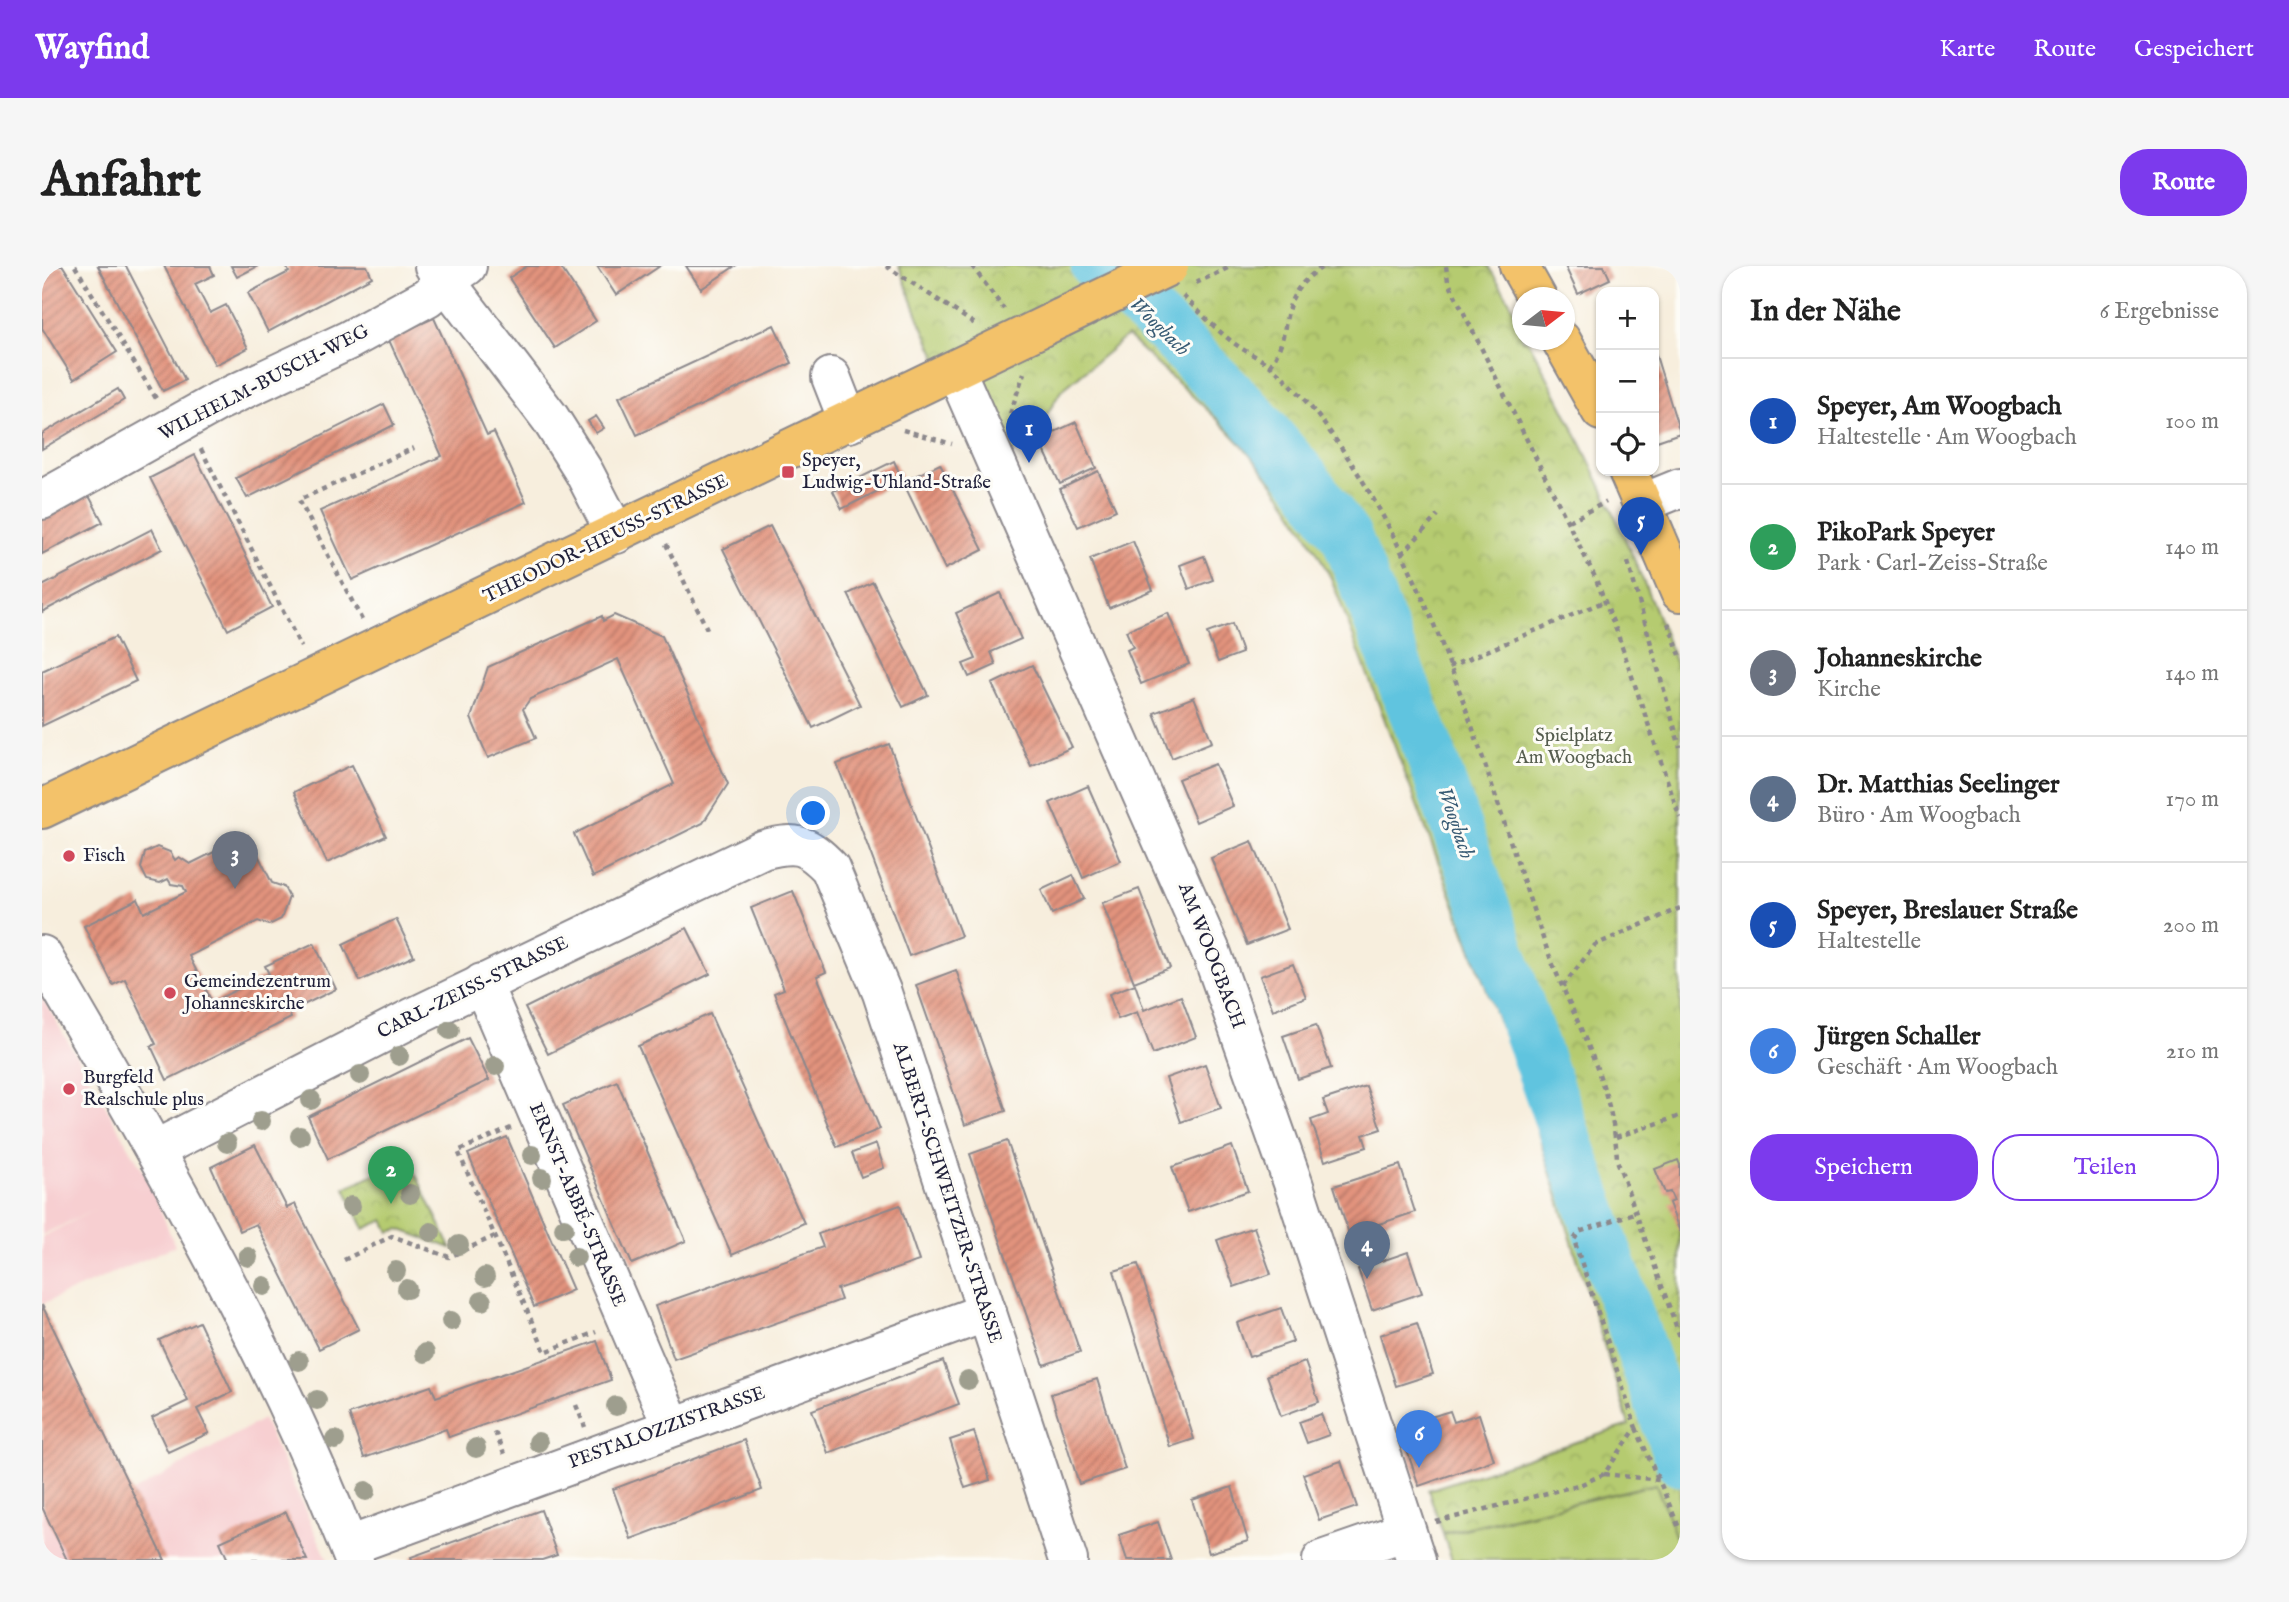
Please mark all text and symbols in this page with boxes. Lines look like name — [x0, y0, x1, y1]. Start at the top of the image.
text: Wayfind — [35, 28, 149, 70]
text: Karte — [1940, 34, 1995, 65]
text: Route — [2033, 34, 2096, 65]
text: Gespeichert — [2134, 34, 2254, 65]
button: Route — [2120, 149, 2247, 216]
text: Anfahrt — [42, 151, 201, 213]
north arrow — [1512, 287, 1575, 350]
map controls — [1596, 287, 1659, 476]
button: + — [1596, 287, 1659, 350]
water label: Woogbach — [1123, 292, 1195, 363]
text: In der Nähe — [1750, 293, 1901, 331]
text: 6 Ergebnisse — [2100, 297, 2219, 326]
street label: WILHELM-BUSCH-WEG — [155, 320, 373, 446]
button: − — [1596, 350, 1659, 413]
text: Speyer, Am Woogbach — [1817, 390, 2062, 423]
pin: 1 — [1006, 405, 1052, 463]
text: 1 — [1769, 407, 1777, 436]
text: 100 m — [2165, 407, 2219, 436]
button: locate — [1596, 413, 1659, 476]
text: Haltestelle · Am Woogbach — [1817, 423, 2077, 452]
place label: Speyer, Ludwig-Uhland-Straße — [802, 449, 991, 495]
marker: Speyer, Ludwig-Uhland-Straße — [780, 464, 796, 480]
street label: THEODOR-HEUSS-STRASSE — [480, 469, 732, 609]
pin: 5 — [1618, 497, 1664, 555]
text: PikoPark Speyer — [1817, 516, 1995, 549]
text: 2 — [1768, 533, 1778, 562]
text: 140 m — [2165, 533, 2219, 562]
text: Park · Carl-Zeiss-Straße — [1817, 549, 2048, 578]
text: Johanneskirche — [1817, 642, 1982, 675]
text: 3 — [1769, 659, 1777, 688]
text: 140 m — [2165, 659, 2219, 688]
text: Kirche — [1817, 675, 1881, 704]
park label: Spielplatz Am Woogbach — [1515, 724, 1632, 770]
text: Dr. Matthias Seelinger — [1817, 768, 2059, 801]
water label: Woogbach — [1430, 784, 1480, 863]
text: 4 — [1767, 785, 1779, 814]
text: 170 m — [2166, 785, 2219, 814]
your location — [796, 796, 830, 830]
text: Büro · Am Woogbach — [1817, 801, 2021, 830]
pin: 3 — [212, 831, 258, 889]
place label: Fisch — [83, 844, 125, 868]
marker: Fisch — [61, 848, 77, 864]
street label: AM WOOGBACH — [1172, 879, 1250, 1032]
text: Speyer, Breslauer Straße — [1817, 894, 2078, 927]
text: 5 — [1769, 911, 1777, 940]
text: 200 m — [2163, 911, 2219, 940]
text: Haltestelle — [1817, 927, 1921, 956]
street label: CARL-ZEISS-STRASSE — [374, 931, 572, 1045]
place label: Gemeindezentrum Johanneskirche — [182, 970, 331, 1016]
marker: Gemeindezentrum Johanneskirche — [162, 985, 178, 1001]
text: Jürgen Schaller — [1817, 1020, 1981, 1053]
text: 6 — [1768, 1037, 1778, 1066]
text: 210 m — [2166, 1037, 2219, 1066]
street label: ALBERT-SCHWEITZER-STRASSE — [887, 1039, 1007, 1346]
text: Geschäft · Am Woogbach — [1817, 1053, 2058, 1082]
place label: Burgfeld Realschule plus — [83, 1066, 204, 1112]
marker: Burgfeld Realschule plus — [61, 1081, 77, 1097]
street label: ERNST-ABBÉ-STRASSE — [523, 1099, 632, 1311]
button: Speichern — [1750, 1134, 1978, 1201]
button: Teilen — [1992, 1134, 2219, 1201]
pin: 2 — [368, 1146, 414, 1204]
pin: 4 — [1344, 1221, 1390, 1279]
street label: PESTALOZZISTRASSE — [565, 1381, 769, 1475]
pin: 6 — [1396, 1410, 1442, 1468]

